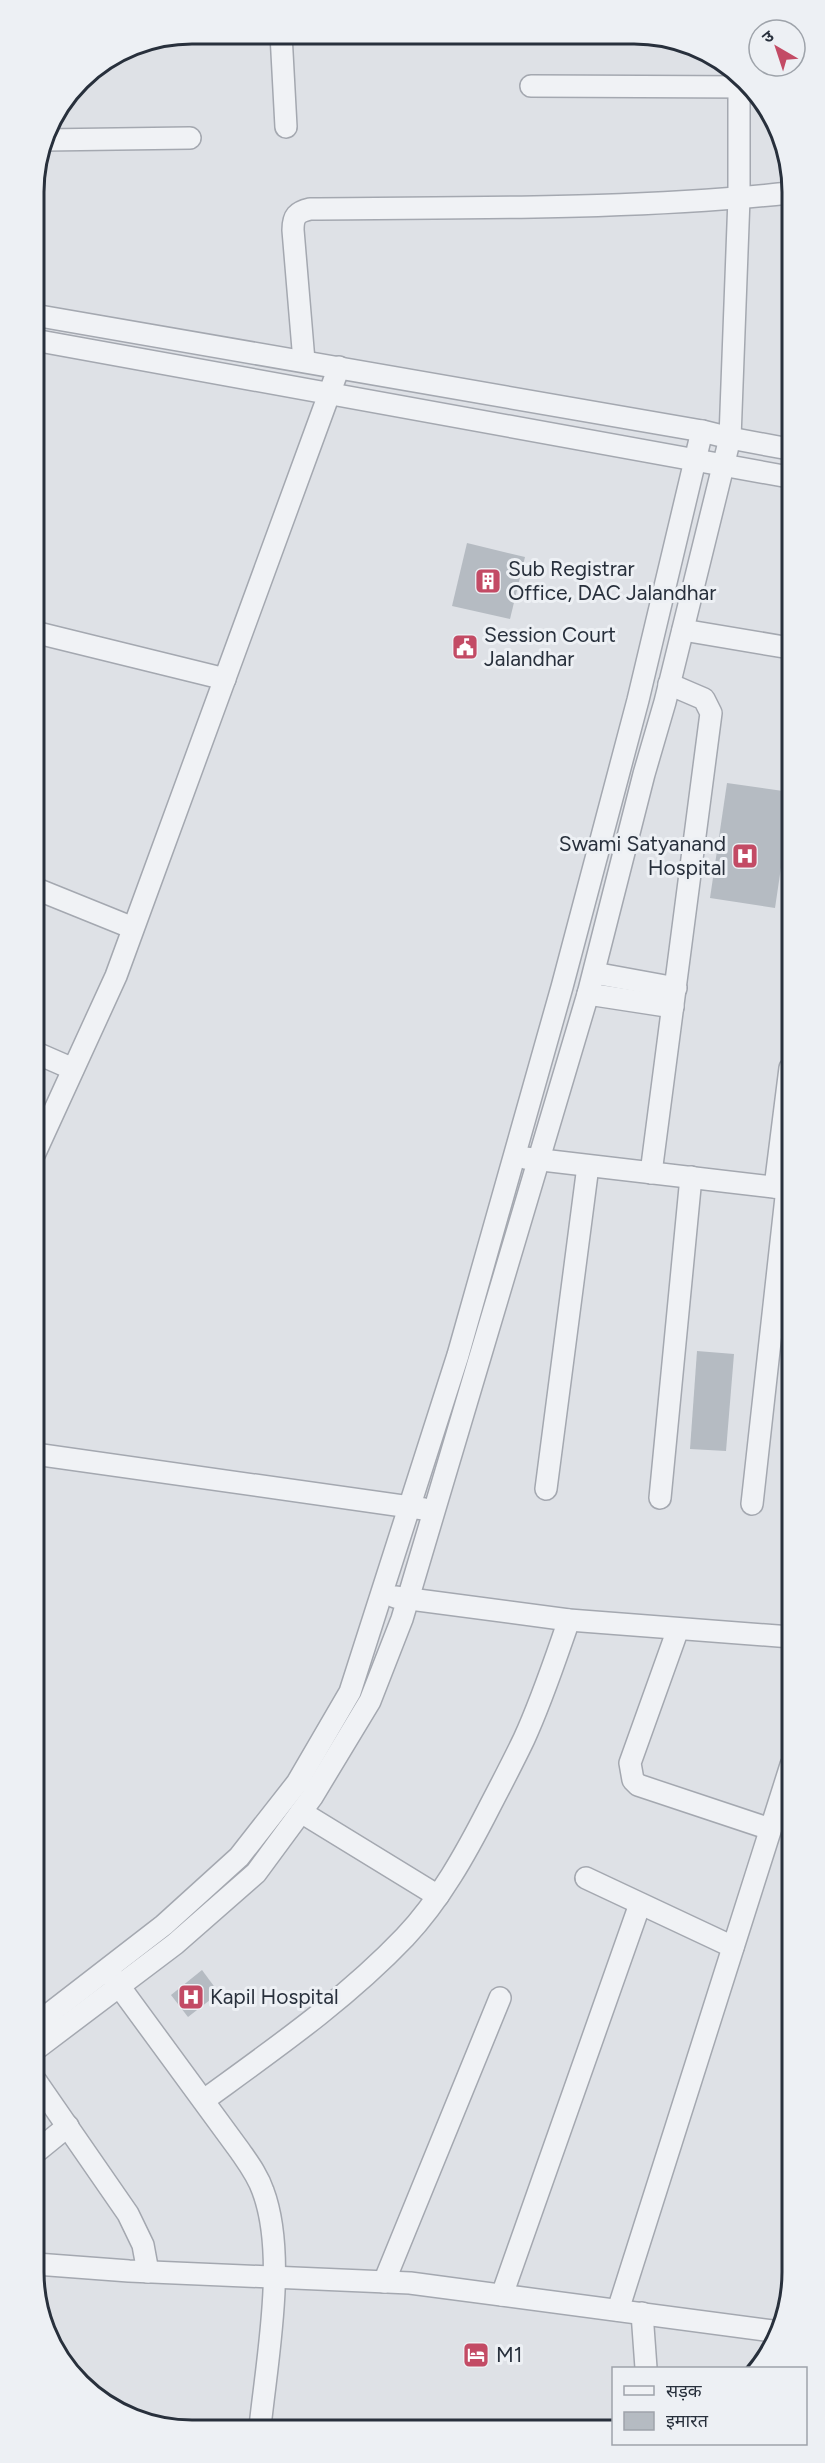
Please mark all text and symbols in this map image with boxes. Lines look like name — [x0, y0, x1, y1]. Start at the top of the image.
north arrow — [747, 18, 807, 78]
text: उ — [758, 26, 778, 47]
place label: Sub Registrar Office, DAC Jalandhar — [508, 556, 716, 605]
building icon: Sub Registrar Office, DAC Jalandhar — [473, 566, 503, 596]
place label: Session Court Jalandhar — [484, 622, 616, 671]
public building icon: Session Court Jalandhar — [450, 632, 480, 662]
place label: Swami Satyanand Hospital — [559, 831, 726, 880]
hospital icon: Swami Satyanand Hospital — [730, 841, 760, 871]
hospital icon: Kapil Hospital — [176, 1982, 206, 2012]
place label: Kapil Hospital — [210, 1984, 339, 2009]
hotel icon: M1 — [461, 2340, 491, 2370]
place label: M1 — [496, 2342, 522, 2367]
legend — [612, 2367, 807, 2445]
text: सड़क — [666, 2380, 703, 2402]
text: इमारत — [666, 2410, 709, 2432]

